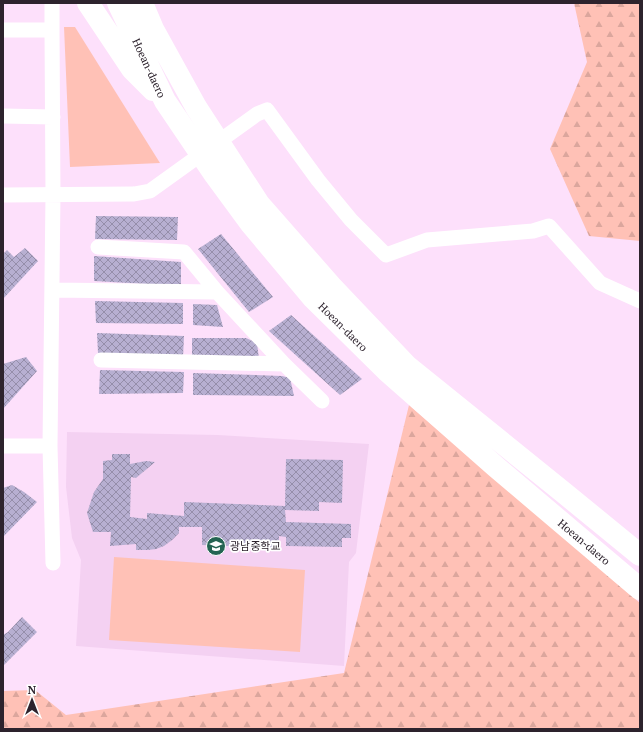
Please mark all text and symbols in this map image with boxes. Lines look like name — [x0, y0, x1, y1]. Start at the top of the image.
street label: Hoean-daero — [129, 36, 169, 100]
street label: Hoean-daero — [315, 299, 371, 355]
street label: Hoean-daero — [555, 516, 613, 568]
school or university icon: 광남중학교 — [205, 535, 227, 557]
place label: 광남중학교 — [230, 539, 281, 553]
north arrow — [12, 680, 52, 720]
text: N — [28, 683, 37, 697]

